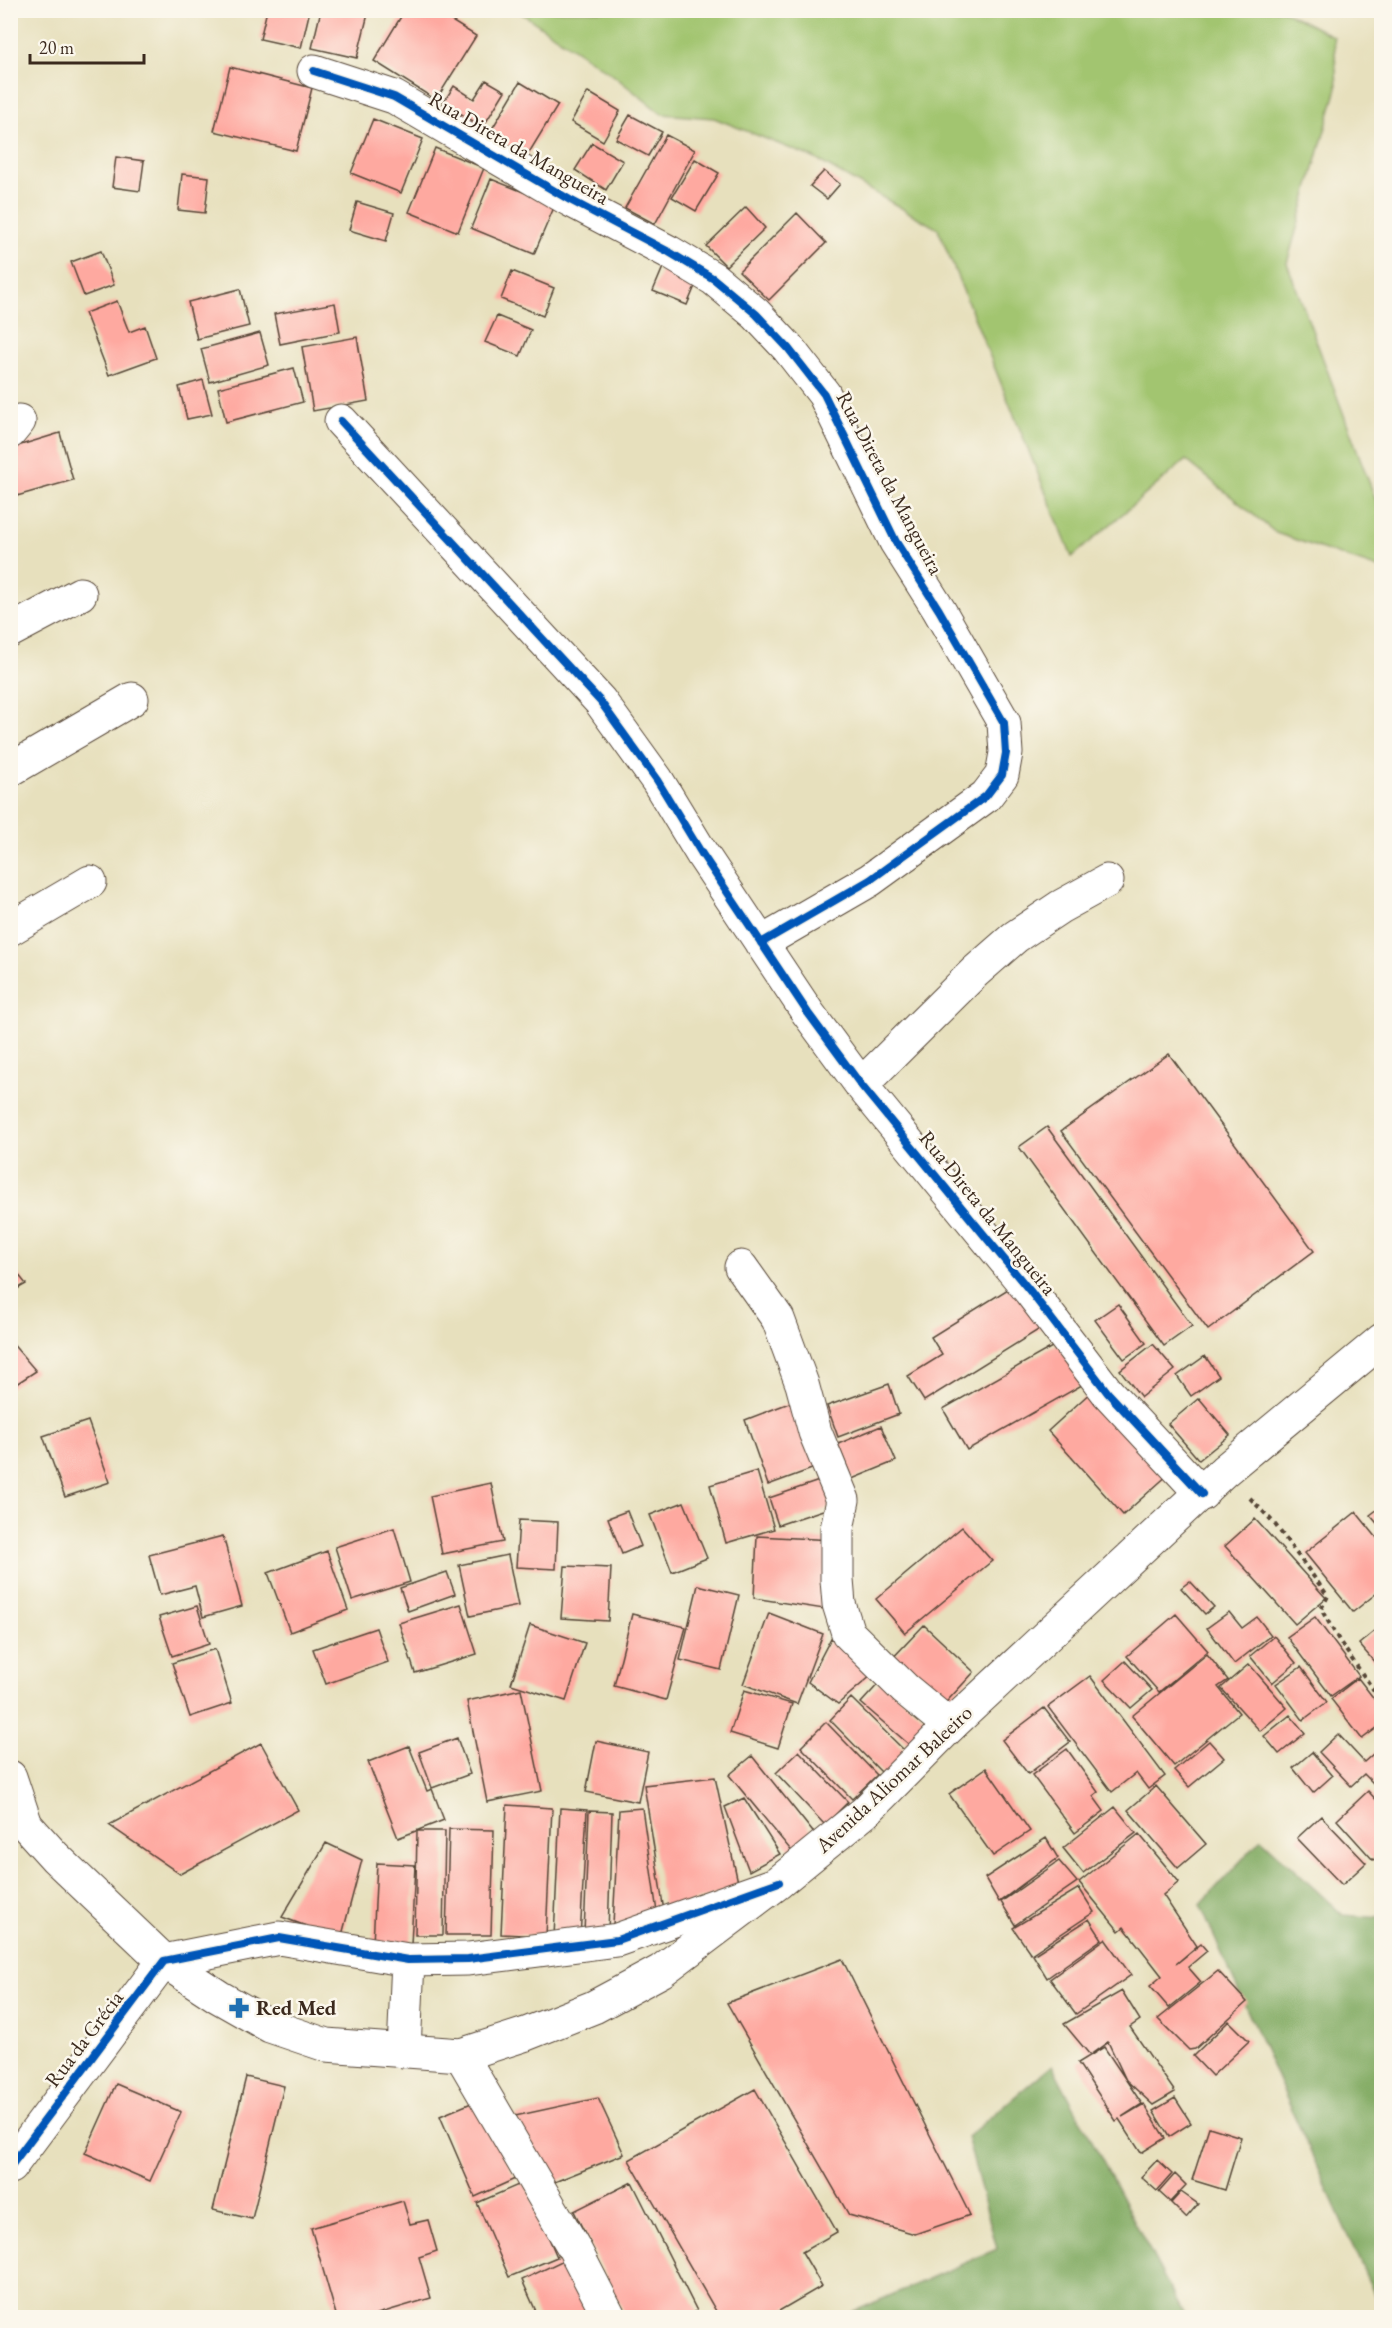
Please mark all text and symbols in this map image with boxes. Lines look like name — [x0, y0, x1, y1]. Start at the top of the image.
scale bar — [30, 27, 144, 65]
text: 20 m — [39, 36, 74, 59]
street label: Rua Direta da Mangueira — [424, 85, 615, 211]
street label: Rua Direta da Mangueira — [831, 386, 951, 580]
street label: Rua Direta da Mangueira — [914, 1125, 1063, 1301]
street label: Avenida Aliomar Baleeiro — [809, 1699, 978, 1859]
street label: Rua da Grécia — [38, 1984, 129, 2092]
place label: Red Med — [256, 1994, 337, 2021]
pharmacy icon: Red Med — [227, 1996, 251, 2020]

